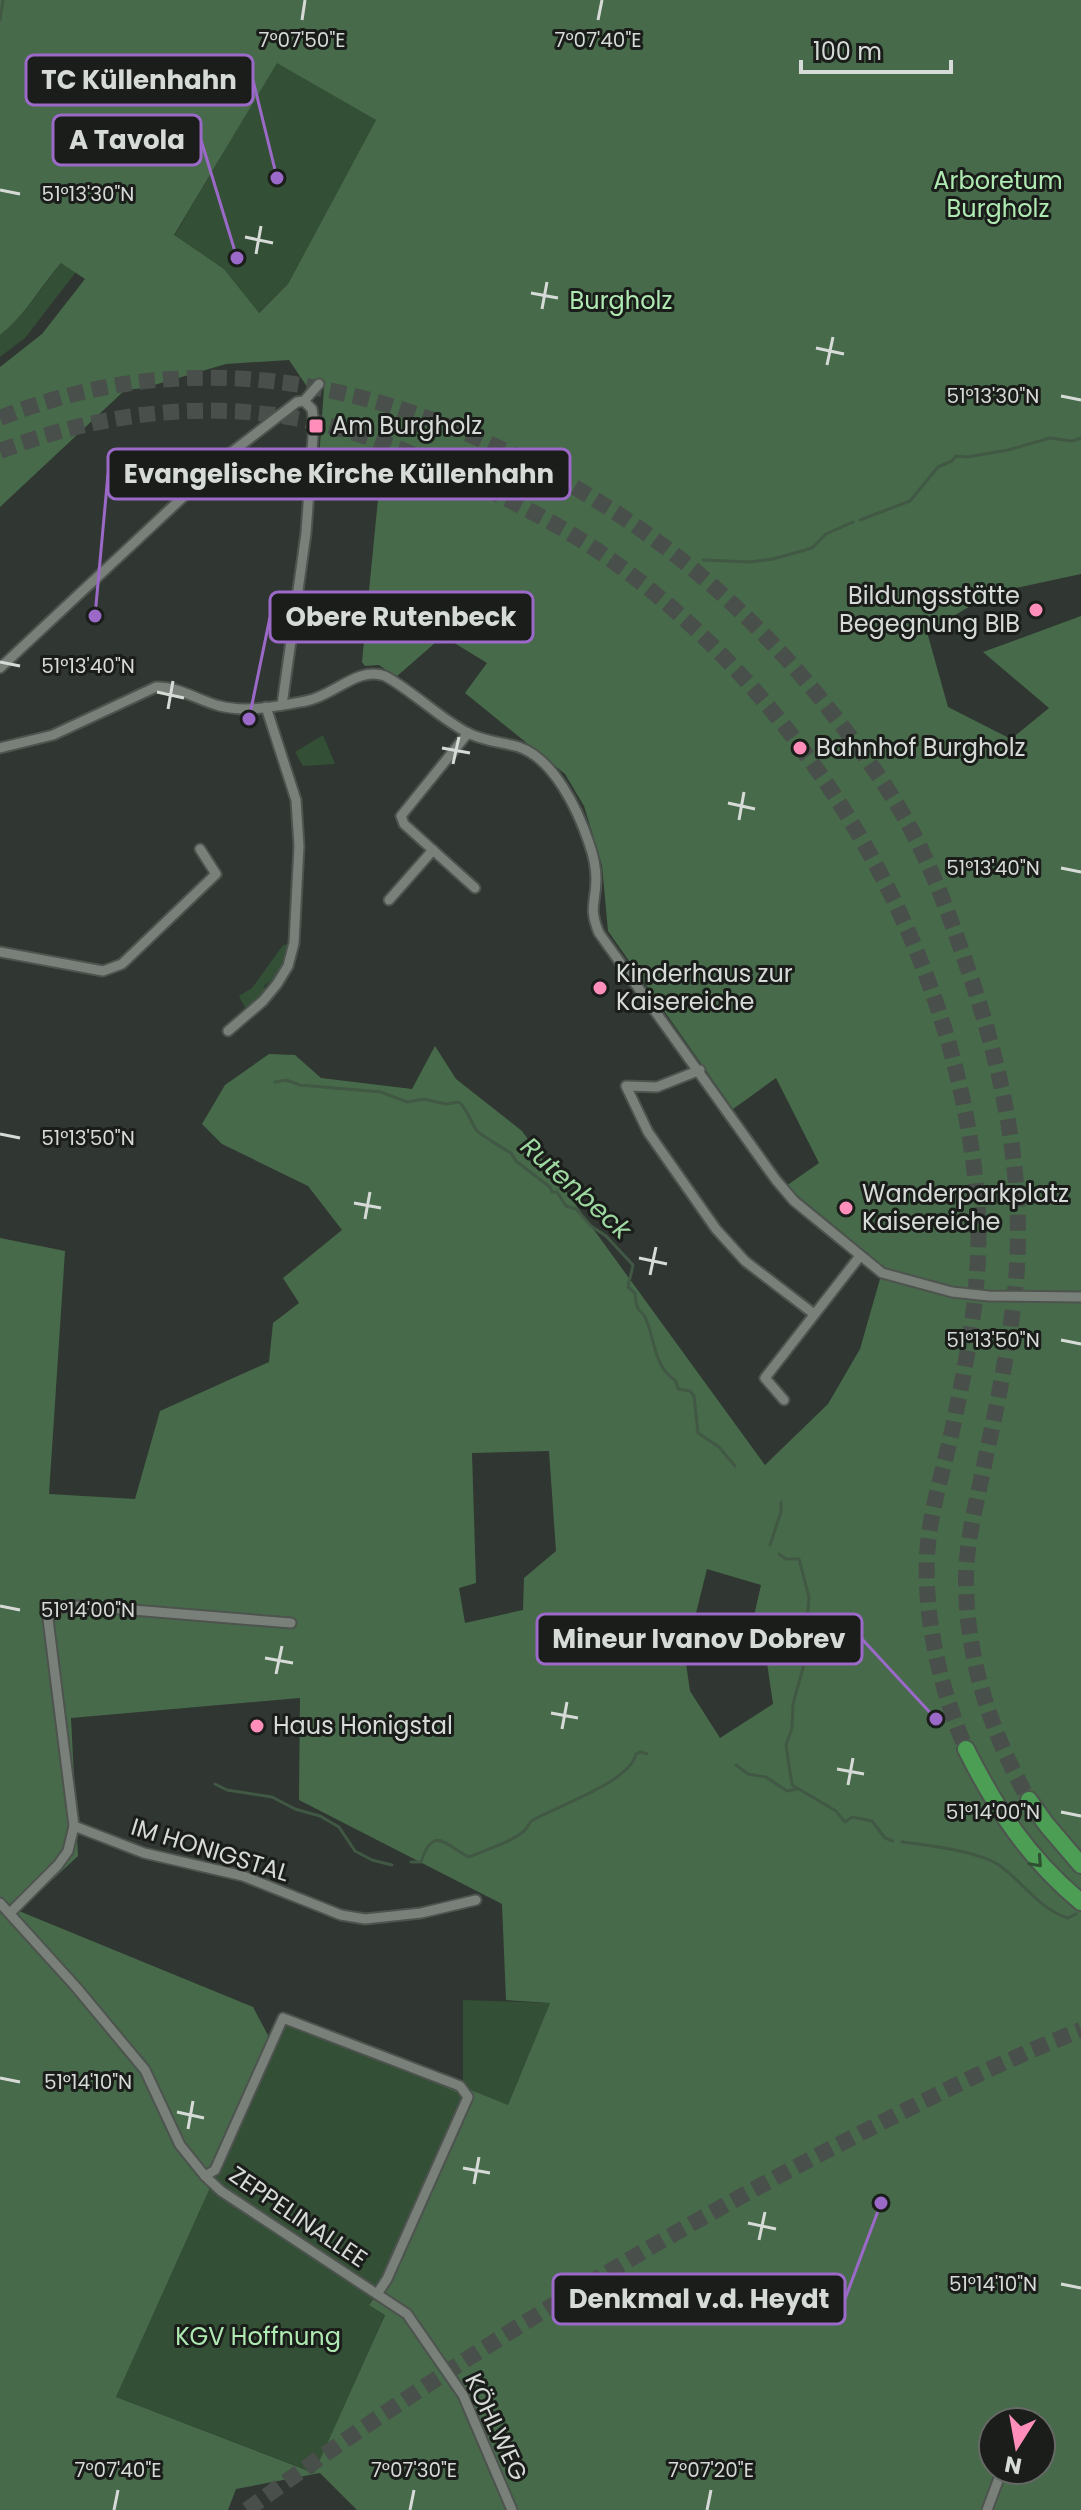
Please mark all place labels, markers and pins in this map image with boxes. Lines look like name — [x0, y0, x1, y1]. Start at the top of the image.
callout: TC Küllenhahn — [26, 55, 253, 105]
callout: A Tavola — [53, 115, 201, 165]
place label: Am Burgholz — [332, 409, 482, 442]
marker: Am Burgholz — [307, 417, 325, 435]
callout: Evangelische Kirche Küllenhahn — [108, 449, 570, 499]
place label: Bildungsstätte Begegnung BIB — [839, 579, 1020, 640]
callout: Obere Rutenbeck — [270, 592, 533, 642]
marker: Bildungsstätte Begegnung BIB — [1027, 601, 1045, 619]
place label: Bahnhof Burgholz — [816, 731, 1025, 764]
marker: Bahnhof Burgholz — [791, 739, 809, 757]
place label: Kinderhaus zur Kaisereiche — [616, 957, 793, 1018]
marker: Kinderhaus zur Kaisereiche — [591, 979, 609, 997]
place label: Wanderparkplatz Kaisereiche — [862, 1177, 1069, 1238]
marker: Wanderparkplatz Kaisereiche — [837, 1199, 855, 1217]
callout: Mineur Ivanov Dobrev — [537, 1614, 862, 1664]
place label: Haus Honigstal — [273, 1709, 453, 1742]
marker: Haus Honigstal — [248, 1717, 266, 1735]
callout: Denkmal v.d. Heydt — [553, 2274, 845, 2324]

